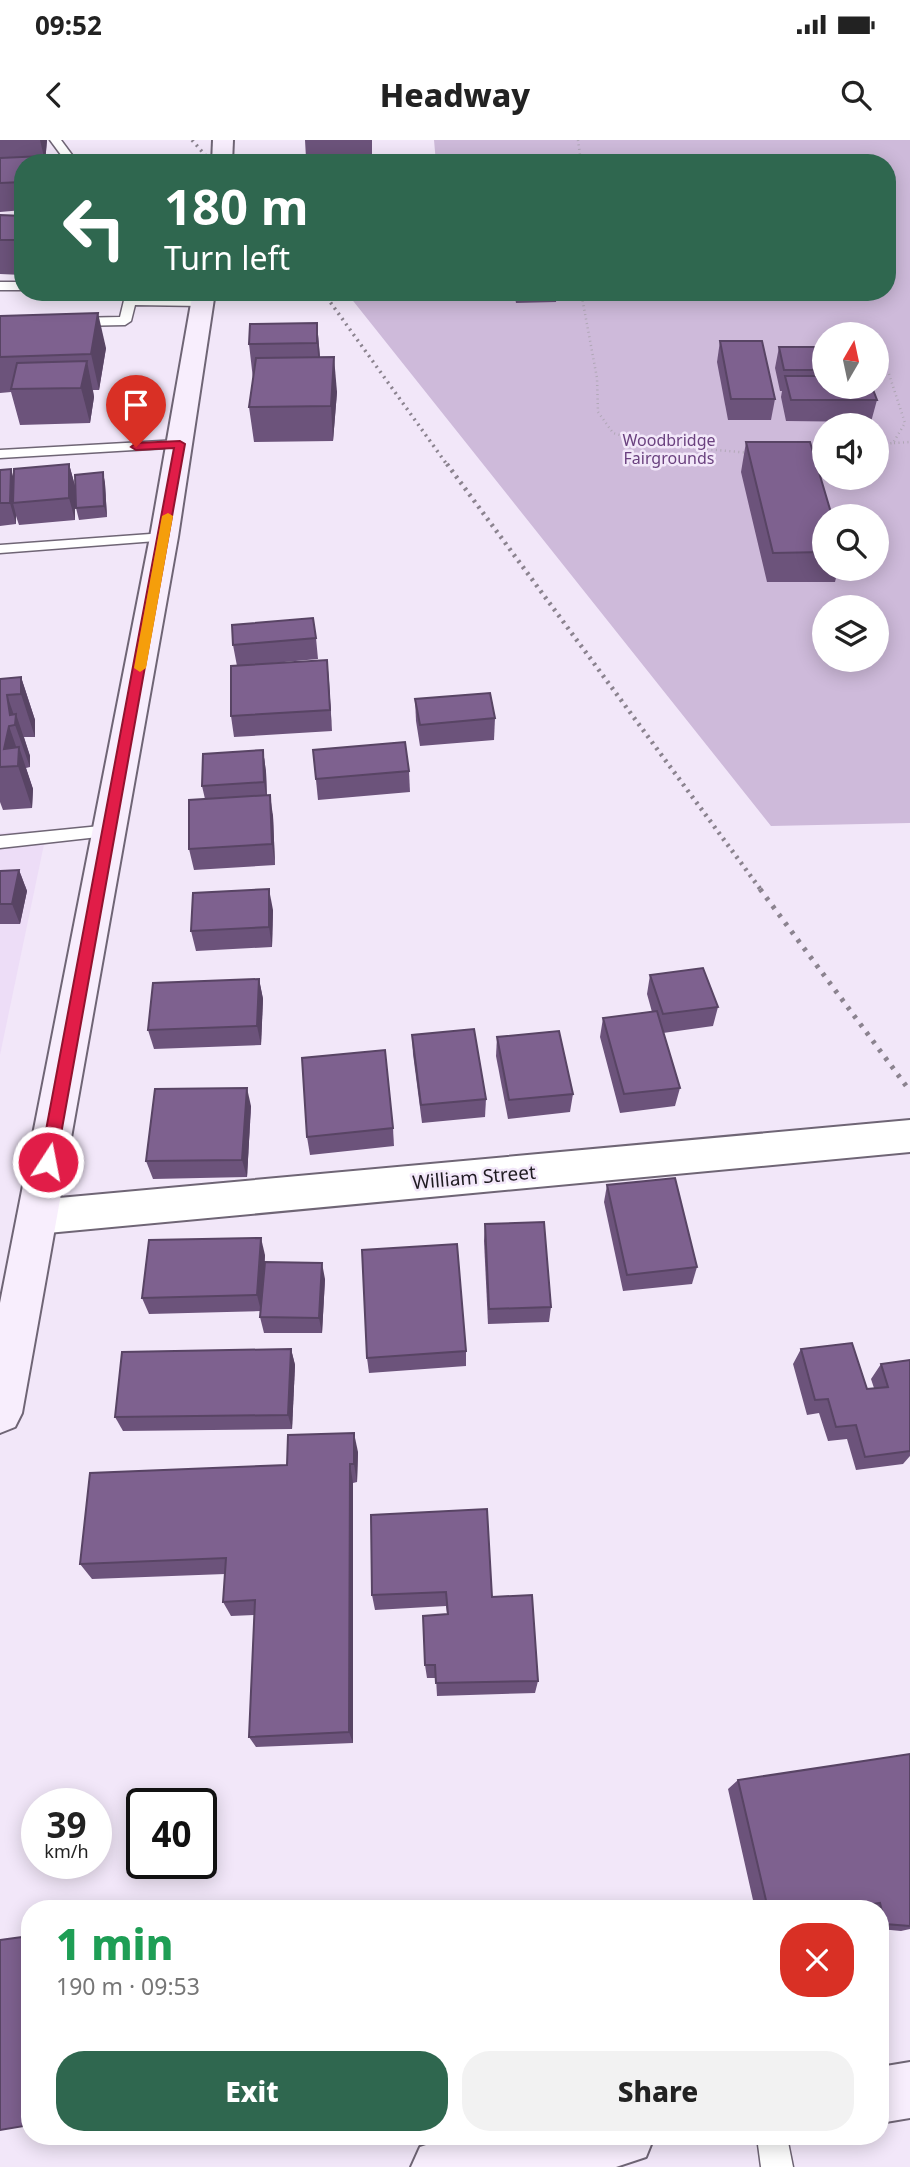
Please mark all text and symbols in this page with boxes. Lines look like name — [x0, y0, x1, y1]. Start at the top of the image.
text: 09:52 — [35, 7, 102, 43]
text: Headway — [380, 73, 530, 116]
icon: back — [35, 76, 73, 114]
icon: search — [837, 76, 875, 114]
text: 180 m — [164, 173, 309, 239]
icon: left — [49, 182, 140, 273]
text: Turn left — [164, 236, 290, 279]
north arrow — [812, 322, 889, 399]
map controls — [812, 322, 889, 672]
pin — [106, 375, 166, 447]
icon: arrive — [117, 386, 155, 424]
button: sound — [812, 413, 889, 490]
park label: Woodbridge Fairgrounds — [622, 429, 716, 469]
button: search — [812, 504, 889, 581]
button: layers — [812, 595, 889, 672]
position arrow — [11, 1125, 85, 1199]
street label: William Street — [411, 1159, 537, 1195]
speed limit sign: 40 — [126, 1788, 217, 1879]
text: 39 — [46, 1801, 87, 1848]
text: km/h — [44, 1839, 89, 1863]
text: 1 min — [56, 1915, 173, 1972]
button: close — [780, 1923, 854, 1997]
text: 190 m · 09:53 — [56, 1970, 200, 2002]
button: Exit — [56, 2051, 448, 2131]
button: Share — [462, 2051, 854, 2131]

